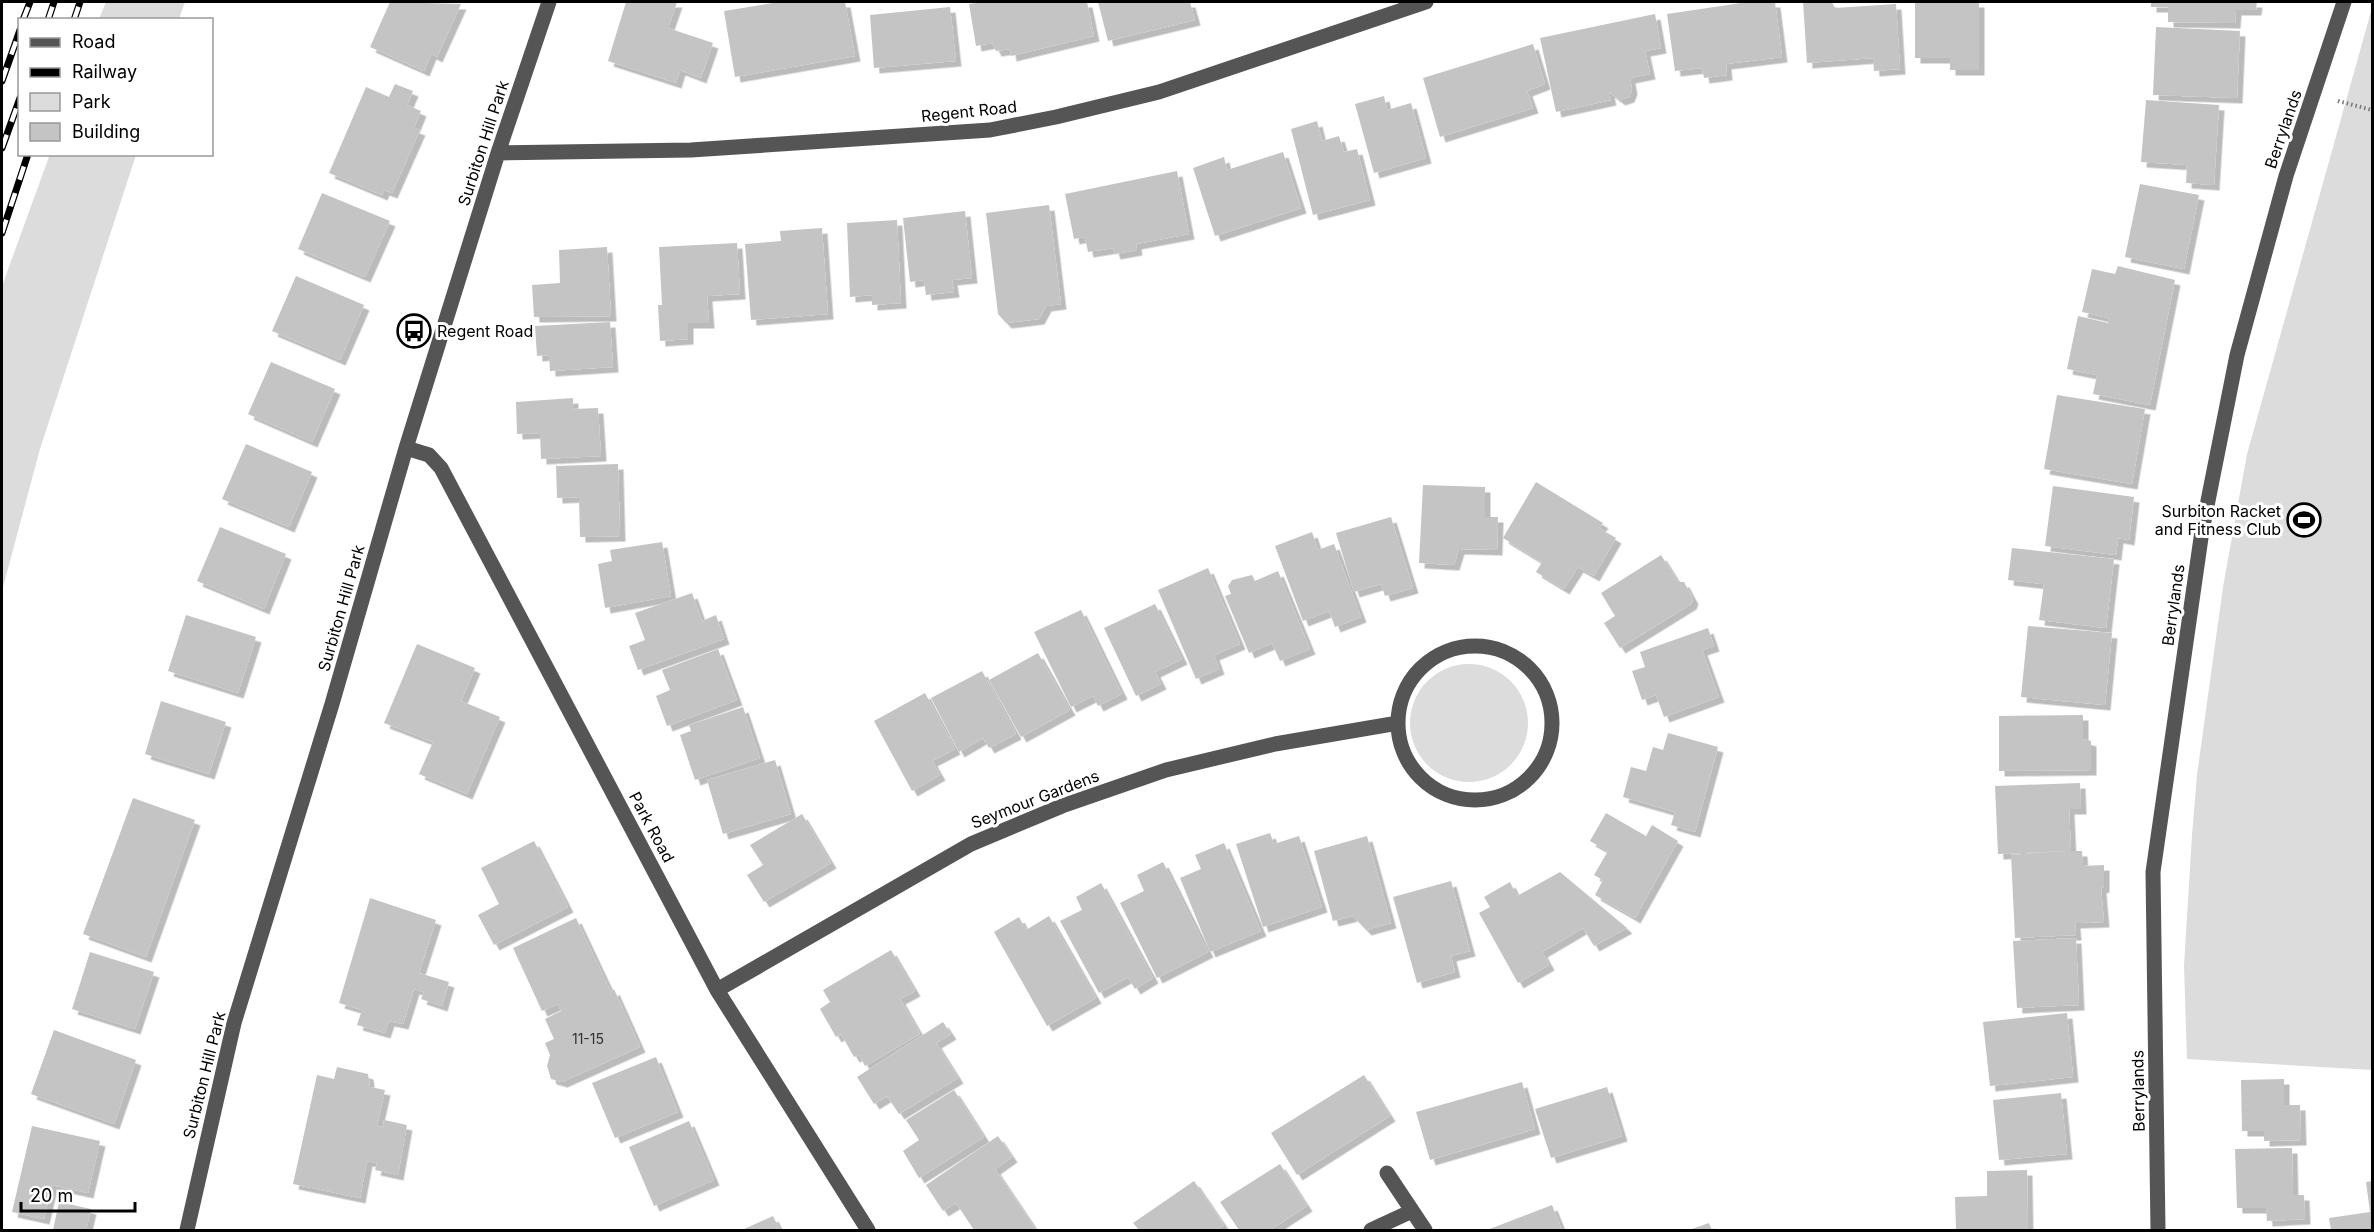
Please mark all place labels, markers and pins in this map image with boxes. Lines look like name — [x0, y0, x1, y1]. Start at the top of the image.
bus stop icon: Regent Road — [396, 313, 432, 349]
place label: Regent Road — [437, 321, 533, 341]
place label: Surbiton Racket and Fitness Club — [2155, 501, 2281, 539]
sports icon: Surbiton Racket and Fitness Club — [2286, 502, 2322, 538]

